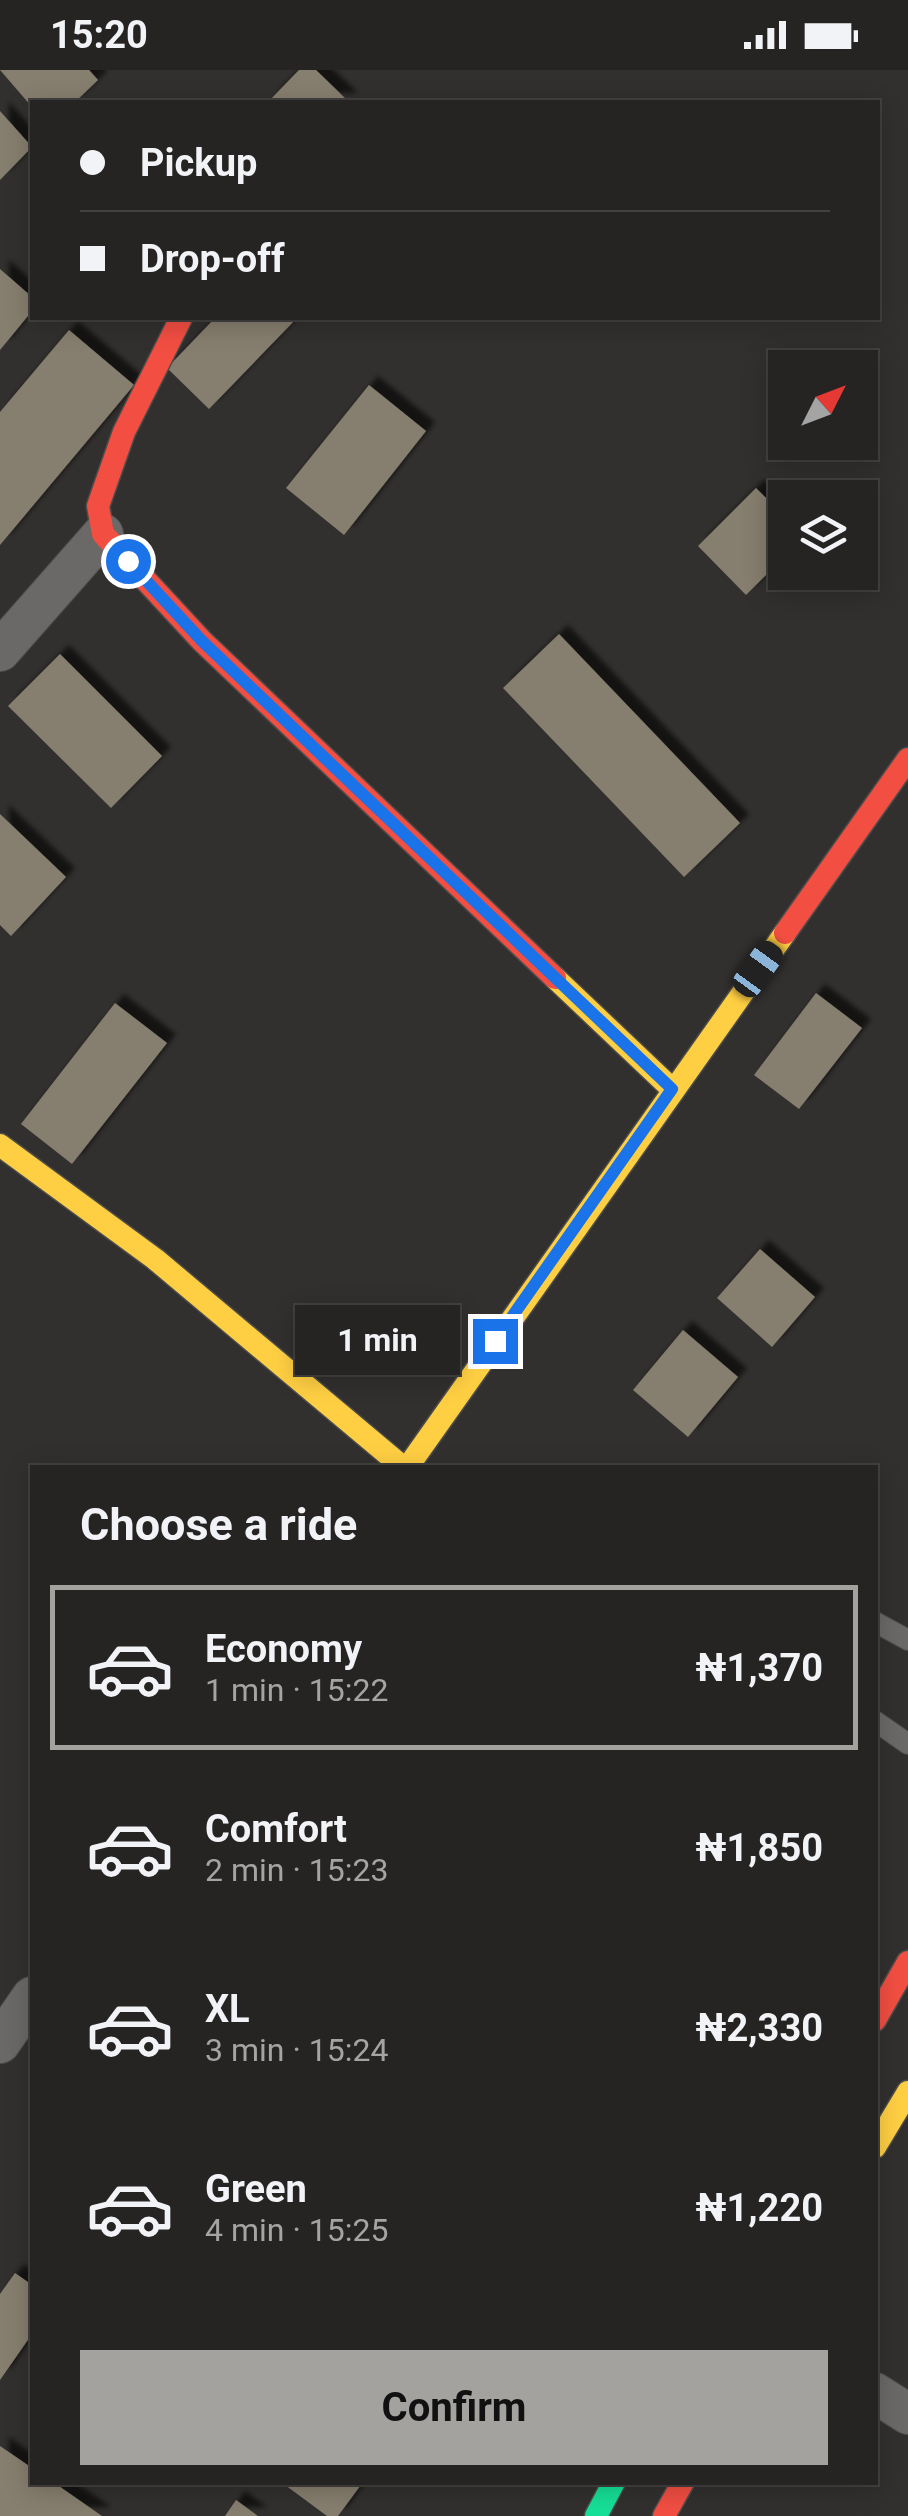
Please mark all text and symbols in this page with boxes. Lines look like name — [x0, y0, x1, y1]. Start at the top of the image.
text: 15:20 — [50, 13, 148, 57]
text: Pickup — [140, 141, 257, 185]
text: Drop-off — [140, 237, 285, 281]
north arrow — [768, 350, 878, 460]
map controls — [768, 350, 878, 590]
button: layers — [768, 480, 878, 590]
route start — [106, 539, 151, 584]
car — [728, 936, 788, 1002]
callout: 1 min — [295, 1306, 460, 1376]
route end — [473, 1319, 518, 1364]
text: 1 min — [337, 1321, 418, 1359]
text: Choose a ride — [80, 1498, 357, 1551]
icon: car — [85, 1623, 175, 1713]
text: Economy — [205, 1627, 362, 1671]
text: ₦1,370 — [696, 1646, 823, 1690]
text: 1 min · 15:22 — [205, 1671, 388, 1709]
icon: car — [85, 1803, 175, 1893]
text: Comfort — [205, 1807, 347, 1851]
text: ₦1,850 — [696, 1826, 823, 1870]
text: 2 min · 15:23 — [205, 1851, 388, 1889]
icon: car — [85, 1983, 175, 2073]
text: XL — [205, 1987, 250, 2031]
text: ₦2,330 — [696, 2006, 823, 2050]
text: 3 min · 15:24 — [205, 2031, 388, 2069]
icon: car — [85, 2163, 175, 2253]
text: Green — [205, 2167, 307, 2211]
text: ₦1,220 — [696, 2186, 823, 2230]
text: 4 min · 15:25 — [205, 2211, 388, 2249]
button: Confirm — [80, 2350, 828, 2465]

